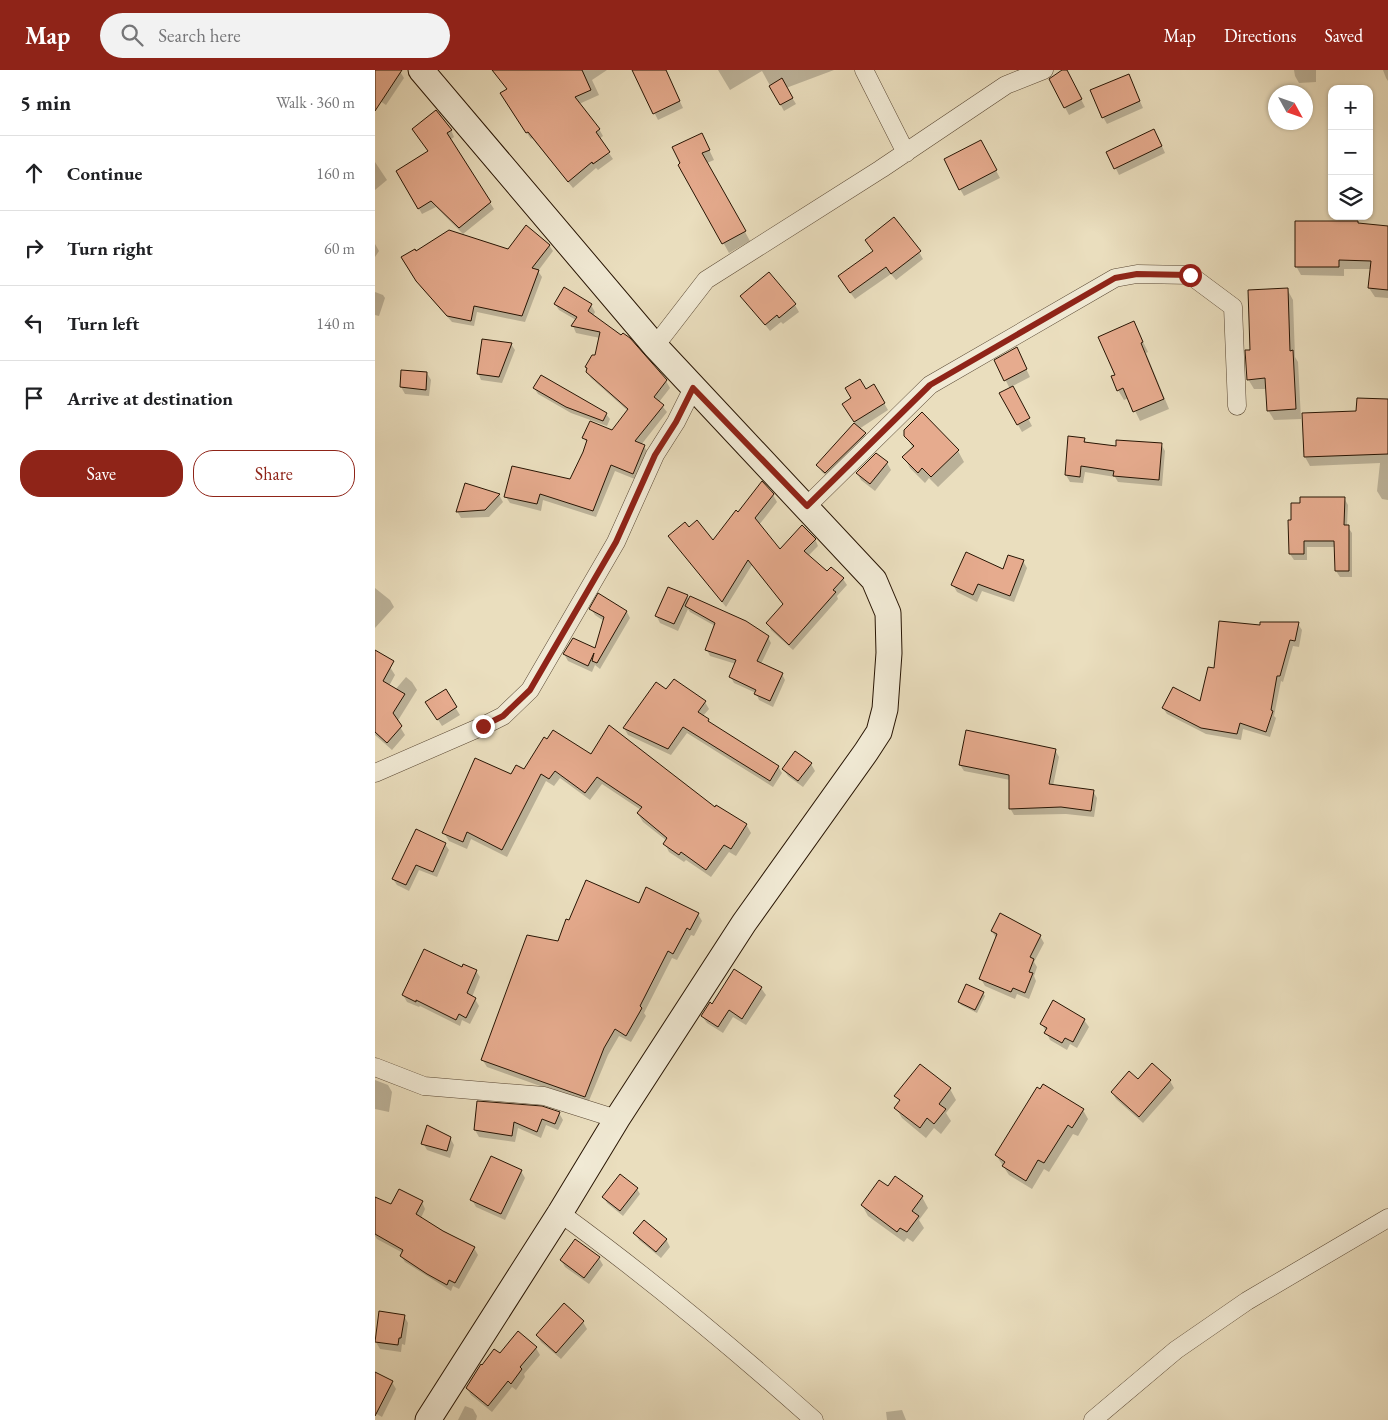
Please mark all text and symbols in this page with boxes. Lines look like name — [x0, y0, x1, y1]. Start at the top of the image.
search box — [100, 13, 450, 58]
text: Map — [25, 20, 70, 51]
icon: search — [118, 21, 146, 49]
text: Search here — [158, 23, 241, 48]
text: Map — [1164, 24, 1196, 47]
text: Directions — [1224, 24, 1296, 47]
text: Saved — [1324, 24, 1363, 47]
north arrow — [1268, 85, 1313, 130]
map controls — [1328, 85, 1373, 220]
button: + — [1328, 85, 1373, 130]
text: 5 min — [20, 89, 71, 116]
text: Walk · 360 m — [276, 92, 355, 113]
button: − — [1328, 130, 1373, 175]
icon: ahead — [20, 159, 48, 187]
text: Continue — [67, 161, 142, 186]
text: 160 m — [316, 163, 355, 184]
button: layers — [1328, 175, 1373, 220]
icon: right — [20, 234, 48, 262]
text: Turn right — [67, 236, 153, 261]
text: 60 m — [324, 238, 355, 259]
route start — [1179, 264, 1202, 287]
icon: left — [20, 309, 48, 337]
text: Turn left — [67, 311, 139, 336]
text: 140 m — [316, 313, 355, 334]
icon: arrive — [20, 384, 48, 412]
text: Arrive at destination — [67, 386, 233, 411]
button: Save — [20, 450, 183, 497]
button: Share — [193, 450, 355, 497]
route end — [472, 715, 495, 738]

